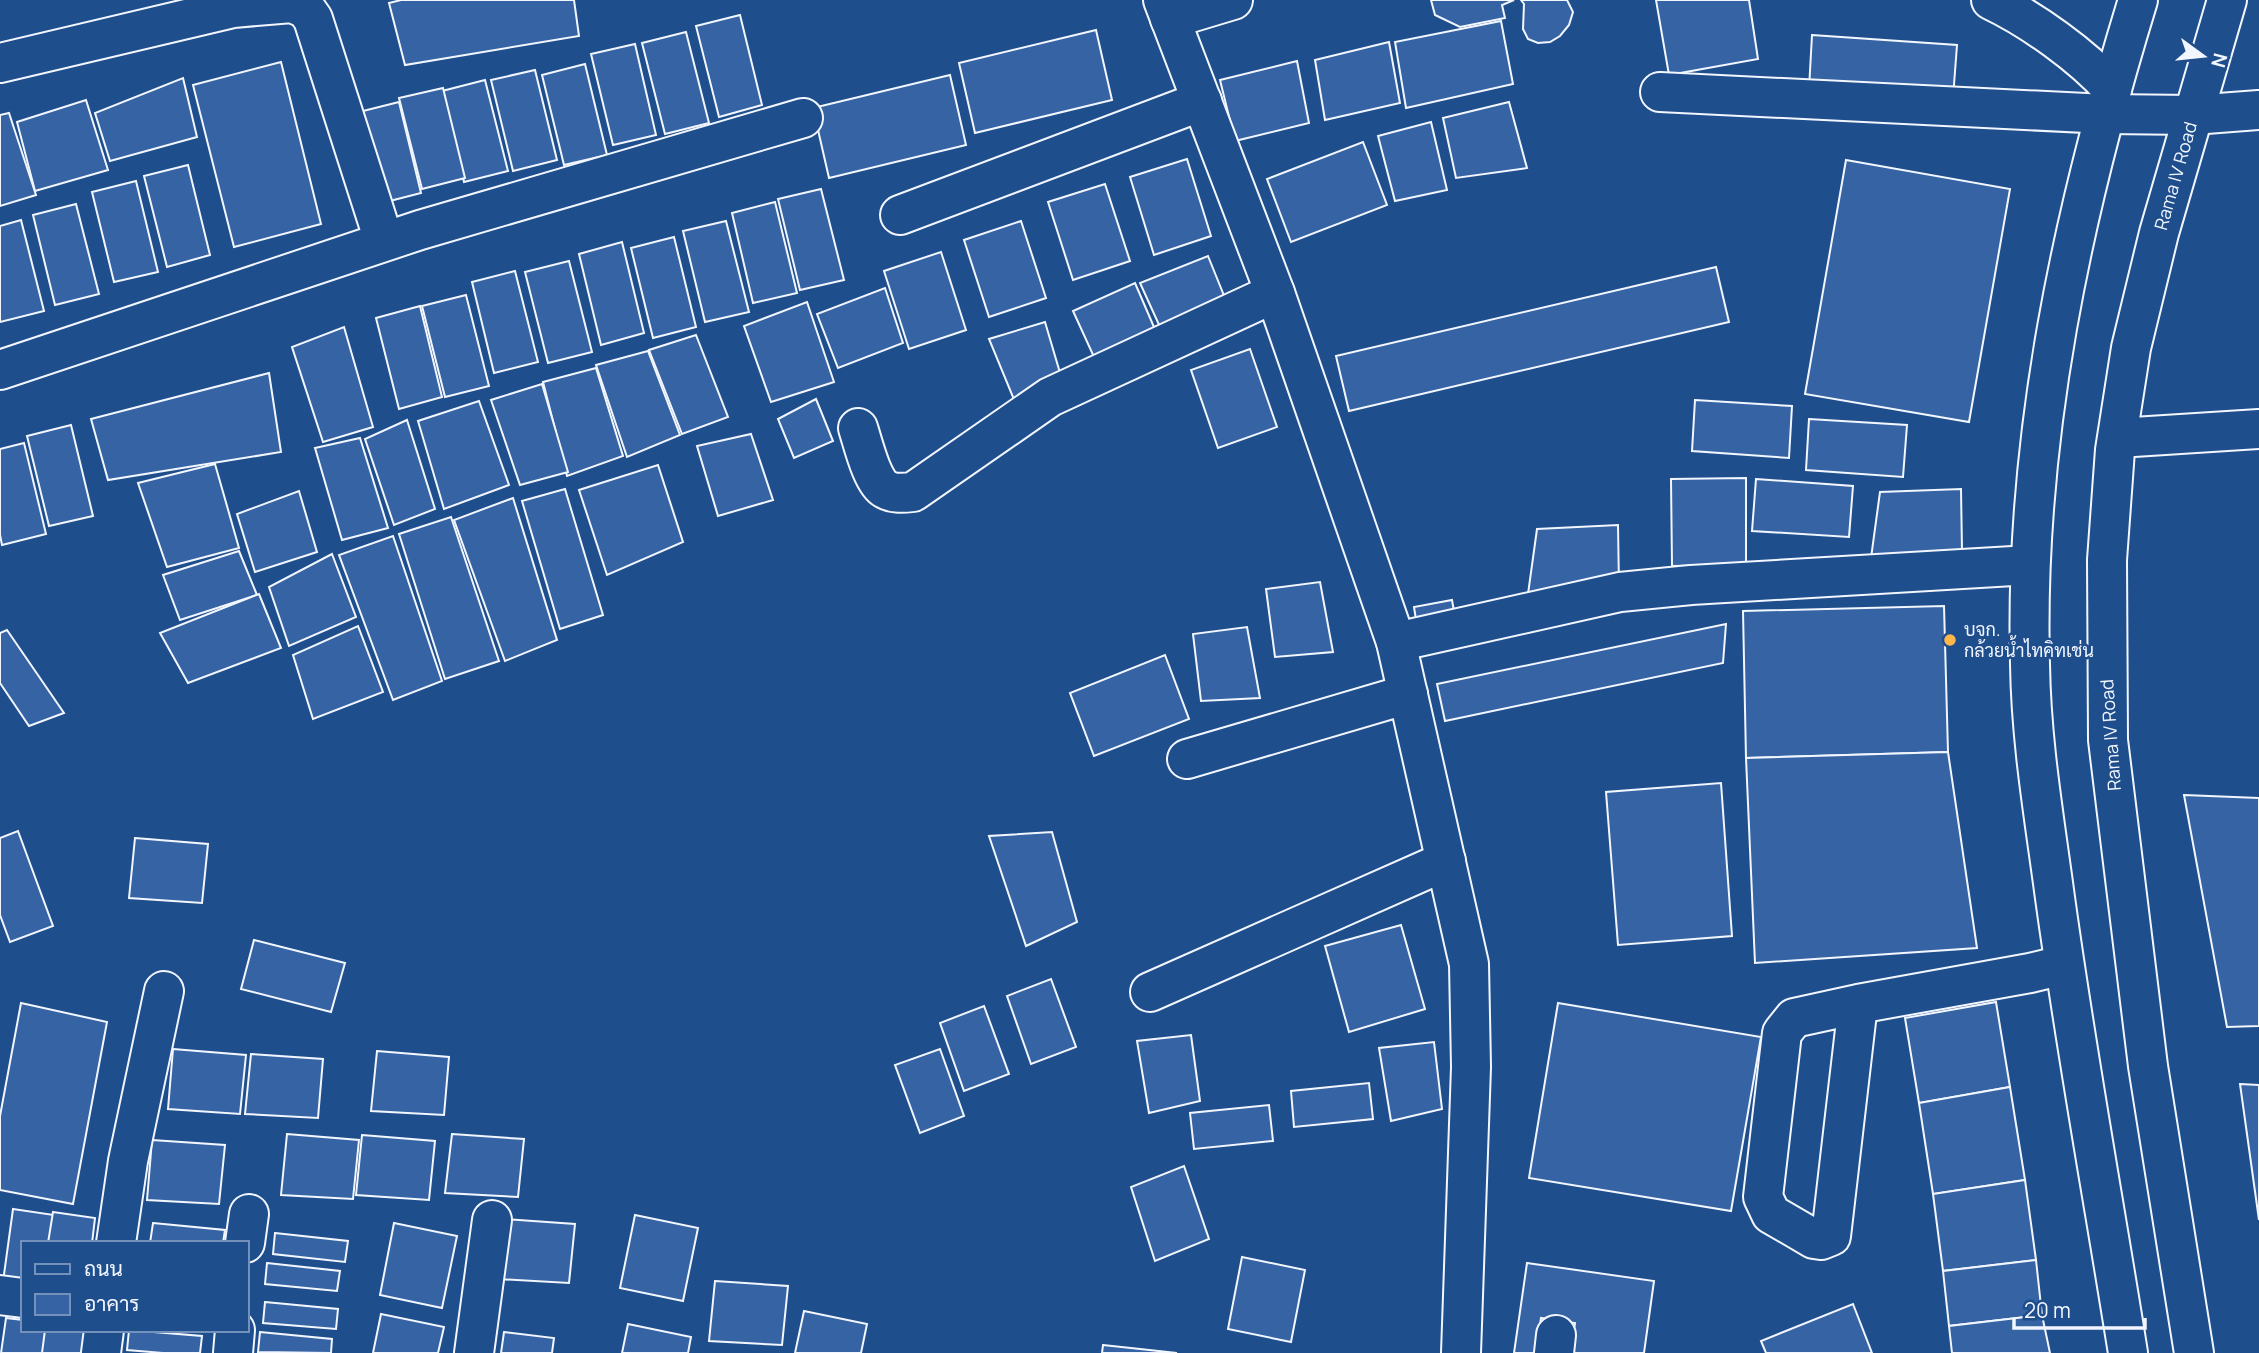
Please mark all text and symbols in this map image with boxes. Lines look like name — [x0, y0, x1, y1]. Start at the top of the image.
north arrow — [2168, 21, 2238, 91]
text: N — [2205, 50, 2234, 70]
street label: Rama IV Road — [2148, 119, 2202, 233]
place label: บจก. กล้วยน้ำไทคิทเช่น — [1964, 617, 2094, 662]
marker: บจก. กล้วยน้ำไทคิทเช่น — [1942, 632, 1958, 648]
street label: Rama IV Road — [2094, 679, 2126, 792]
legend — [21, 1241, 248, 1332]
text: ถนน — [84, 1254, 123, 1282]
scale bar — [2014, 1286, 2145, 1330]
text: อาคาร — [84, 1289, 140, 1317]
text: 20 m — [2024, 1296, 2071, 1324]

